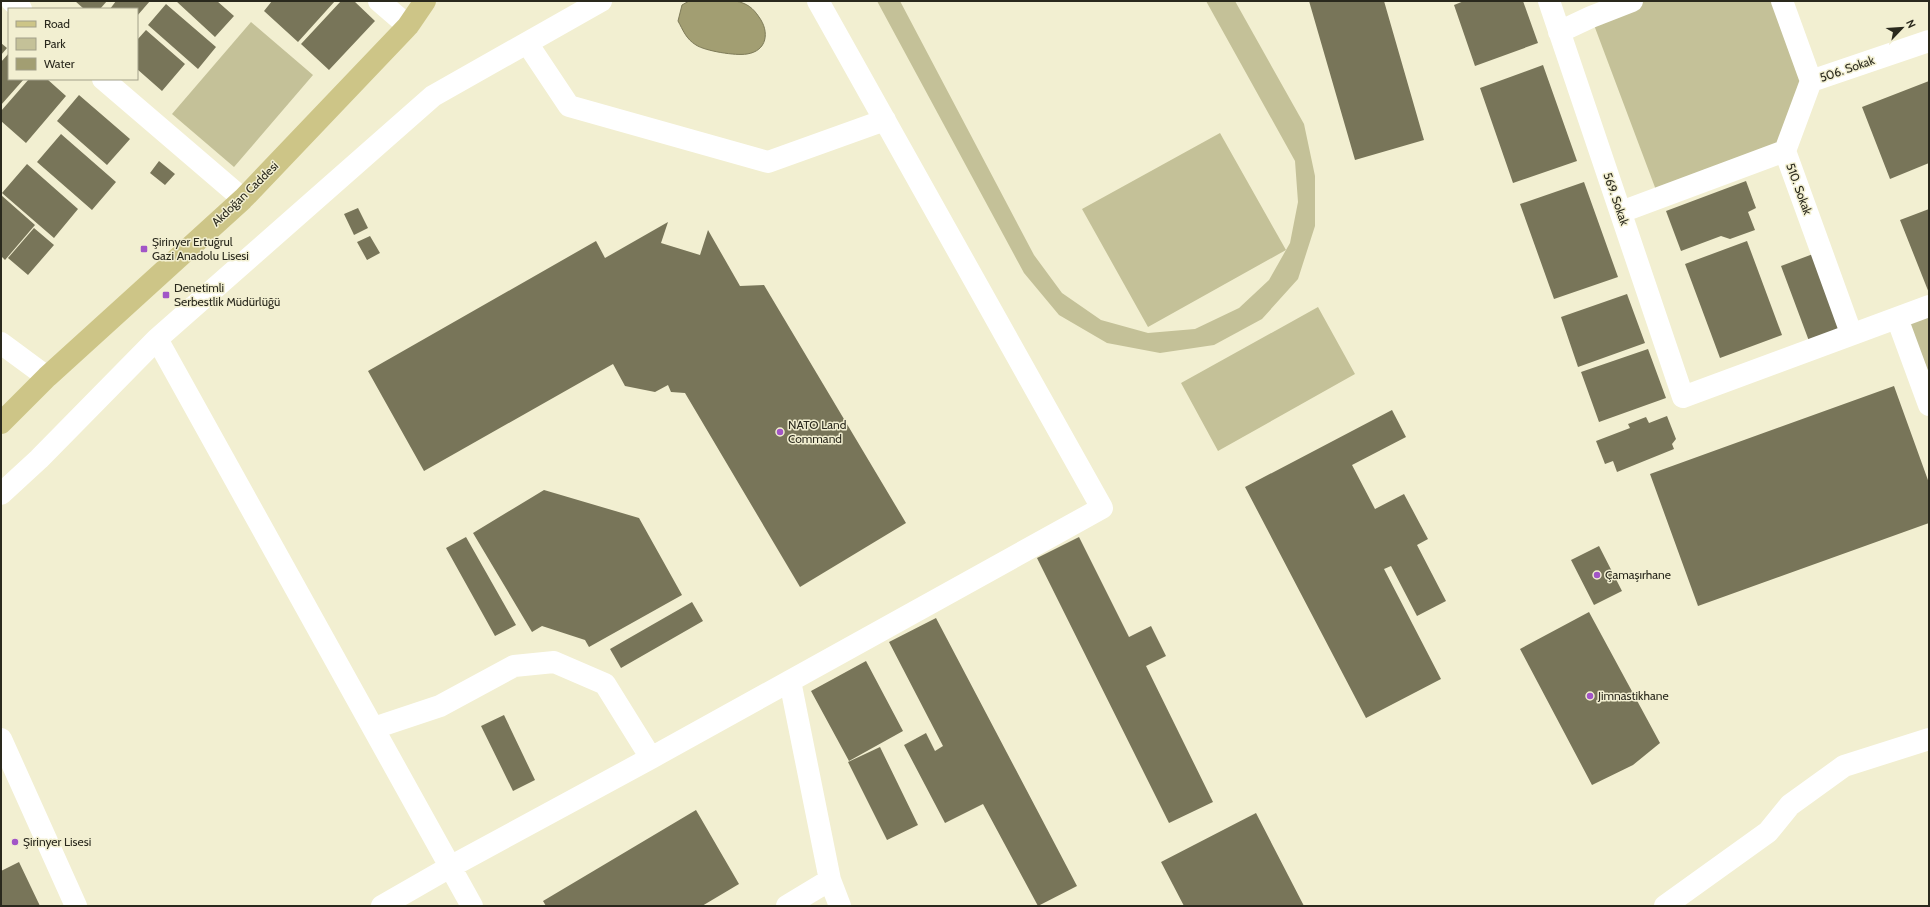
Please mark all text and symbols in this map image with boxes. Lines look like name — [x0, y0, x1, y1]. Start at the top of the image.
legend — [8, 8, 138, 80]
north arrow — [1882, 8, 1922, 48]
text: Road — [44, 16, 70, 31]
text: N — [1903, 17, 1919, 30]
text: Park — [44, 36, 66, 51]
street label: 506. Sokak — [1817, 52, 1877, 85]
text: Water — [44, 56, 75, 71]
street label: Akdoğan Caddesi — [208, 158, 281, 229]
street label: 510. Sokak — [1783, 161, 1816, 217]
street label: 569. Sokak — [1600, 170, 1633, 228]
place label: Şirinyer Ertuğrul Gazi Anadolu Lisesi — [152, 234, 249, 263]
marker: Şirinyer Ertuğrul Gazi Anadolu Lisesi — [139, 244, 149, 254]
place label: Denetimli Serbestlik Müdürlüğü — [174, 280, 280, 309]
marker: Denetimli Serbestlik Müdürlüğü — [161, 290, 171, 300]
place label: NATO Land Command — [788, 417, 846, 446]
marker: NATO Land Command — [775, 427, 785, 437]
place label: Çamaşırhane — [1605, 567, 1671, 582]
marker: Çamaşırhane — [1592, 570, 1602, 580]
place label: Jimnastikhane — [1597, 688, 1669, 703]
marker: Jimnastikhane — [1585, 691, 1595, 701]
place label: Şirinyer Lisesi — [23, 834, 91, 849]
marker: Şirinyer Lisesi — [10, 837, 20, 847]

